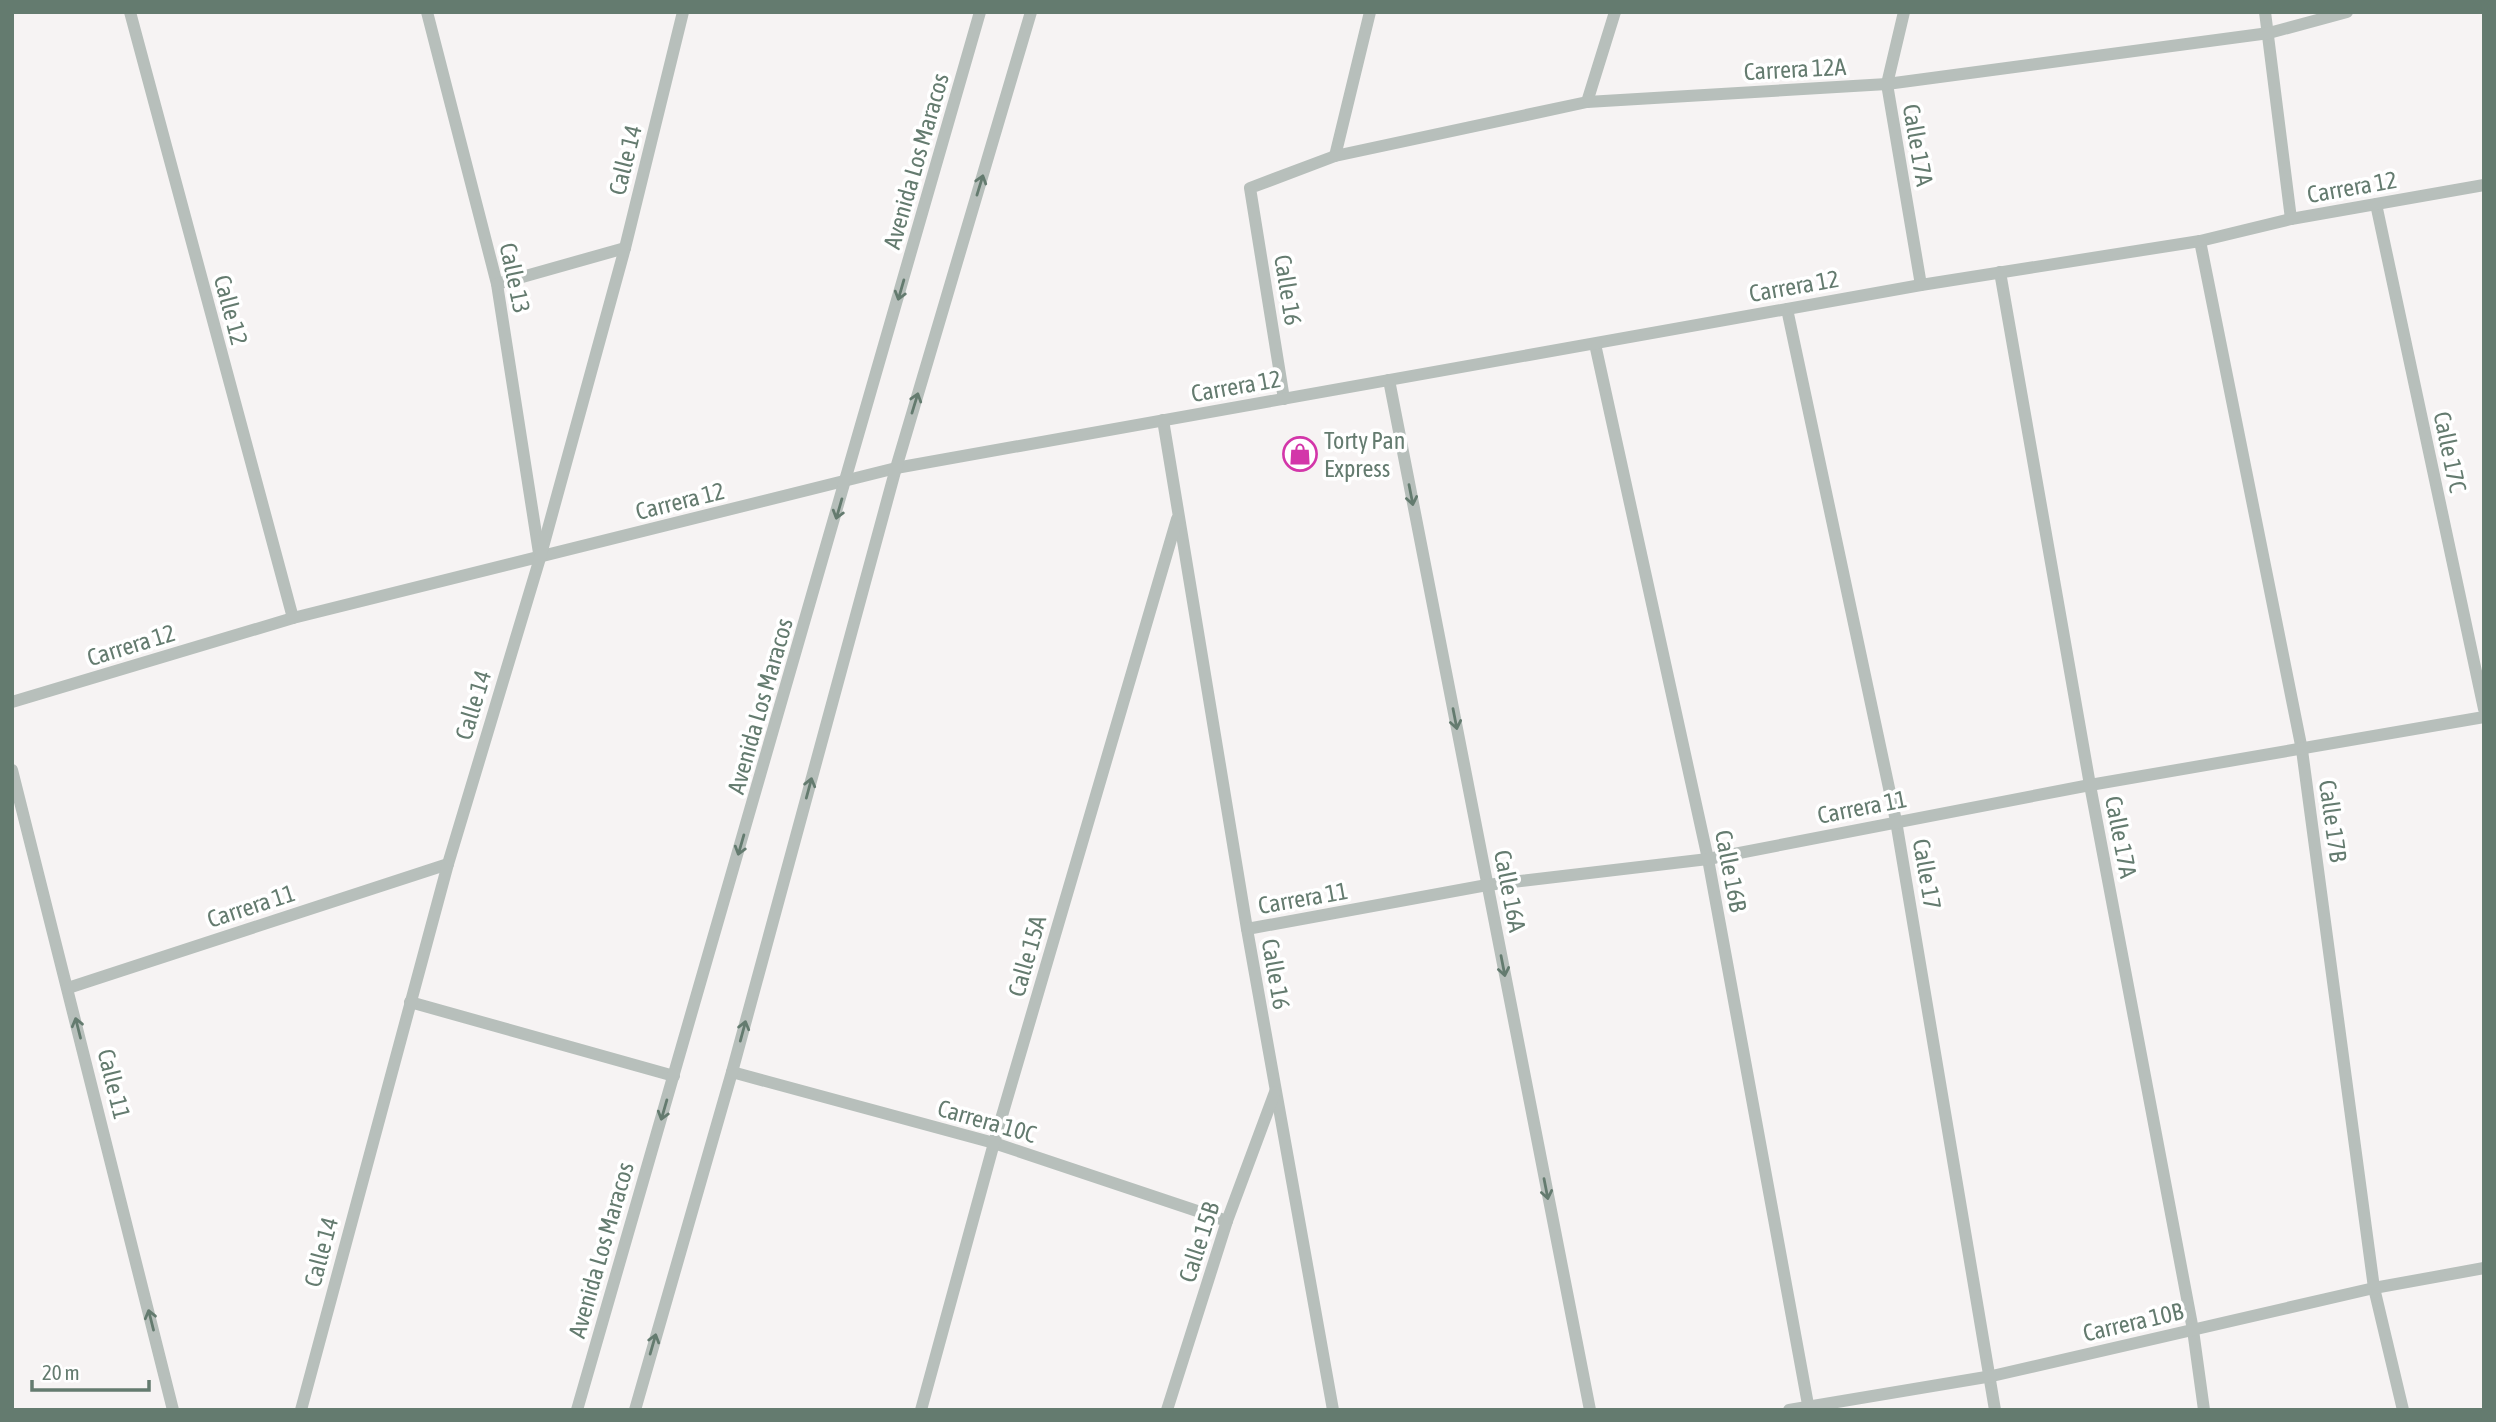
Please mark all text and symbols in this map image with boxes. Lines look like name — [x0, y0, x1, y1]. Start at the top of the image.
street label: Carrera 12A — [1743, 53, 1847, 85]
street label: Avenida Los Maracos — [878, 70, 954, 252]
street label: Calle 17A — [1898, 102, 1939, 188]
street label: Calle 14 — [603, 122, 647, 198]
street label: Carrera 12 — [2305, 166, 2399, 208]
one-way arrow — [975, 174, 988, 196]
street label: Calle 13 — [494, 240, 536, 316]
street label: Calle 16 — [1269, 253, 1307, 327]
street label: Carrera 12 — [1747, 265, 1841, 307]
street label: Calle 12 — [209, 272, 253, 348]
one-way arrow — [894, 278, 907, 301]
street label: Carrera 12 — [1189, 365, 1283, 407]
one-way arrow — [910, 392, 923, 414]
street label: Calle 17C — [2428, 409, 2472, 495]
place label: Torty Pan Express — [1324, 427, 1405, 482]
shop icon: Torty Pan Express — [1281, 435, 1319, 473]
street label: Carrera 12 — [633, 477, 727, 525]
one-way arrow — [1405, 483, 1418, 506]
one-way arrow — [831, 497, 844, 519]
street label: Avenida Los Maracos — [722, 615, 798, 797]
street label: Carrera 12 — [84, 619, 178, 671]
street label: Calle 14 — [450, 667, 496, 743]
one-way arrow — [1448, 707, 1462, 729]
one-way arrow — [803, 777, 816, 800]
street label: Calle 17B — [2314, 778, 2352, 864]
street label: Carrera 11 — [1815, 785, 1909, 829]
street label: Calle 17A — [2100, 794, 2142, 881]
street label: Calle 16B — [1710, 828, 1752, 915]
one-way arrow — [733, 834, 746, 856]
street label: Calle 17 — [1908, 837, 1946, 911]
street label: Calle 16A — [1489, 848, 1531, 935]
street label: Carrera 11 — [1256, 877, 1350, 919]
street label: Carrera 11 — [204, 879, 298, 933]
street label: Calle 15A — [1003, 912, 1051, 1000]
street label: Calle 16 — [1257, 937, 1295, 1011]
one-way arrow — [1496, 954, 1510, 977]
one-way arrow — [71, 1017, 84, 1040]
one-way arrow — [737, 1021, 750, 1043]
street label: Calle 11 — [92, 1046, 136, 1122]
street label: Carrera 10C — [935, 1094, 1040, 1148]
one-way arrow — [656, 1099, 669, 1121]
street label: Avenida Los Maracos — [563, 1159, 639, 1341]
one-way arrow — [1540, 1177, 1554, 1200]
street label: Calle 15B — [1173, 1198, 1225, 1285]
street label: Calle 14 — [299, 1214, 343, 1290]
street label: Carrera 10B — [2080, 1297, 2186, 1347]
one-way arrow — [144, 1309, 157, 1332]
one-way arrow — [648, 1333, 661, 1355]
scale bar — [32, 1348, 149, 1392]
text: 20 m — [42, 1360, 80, 1384]

